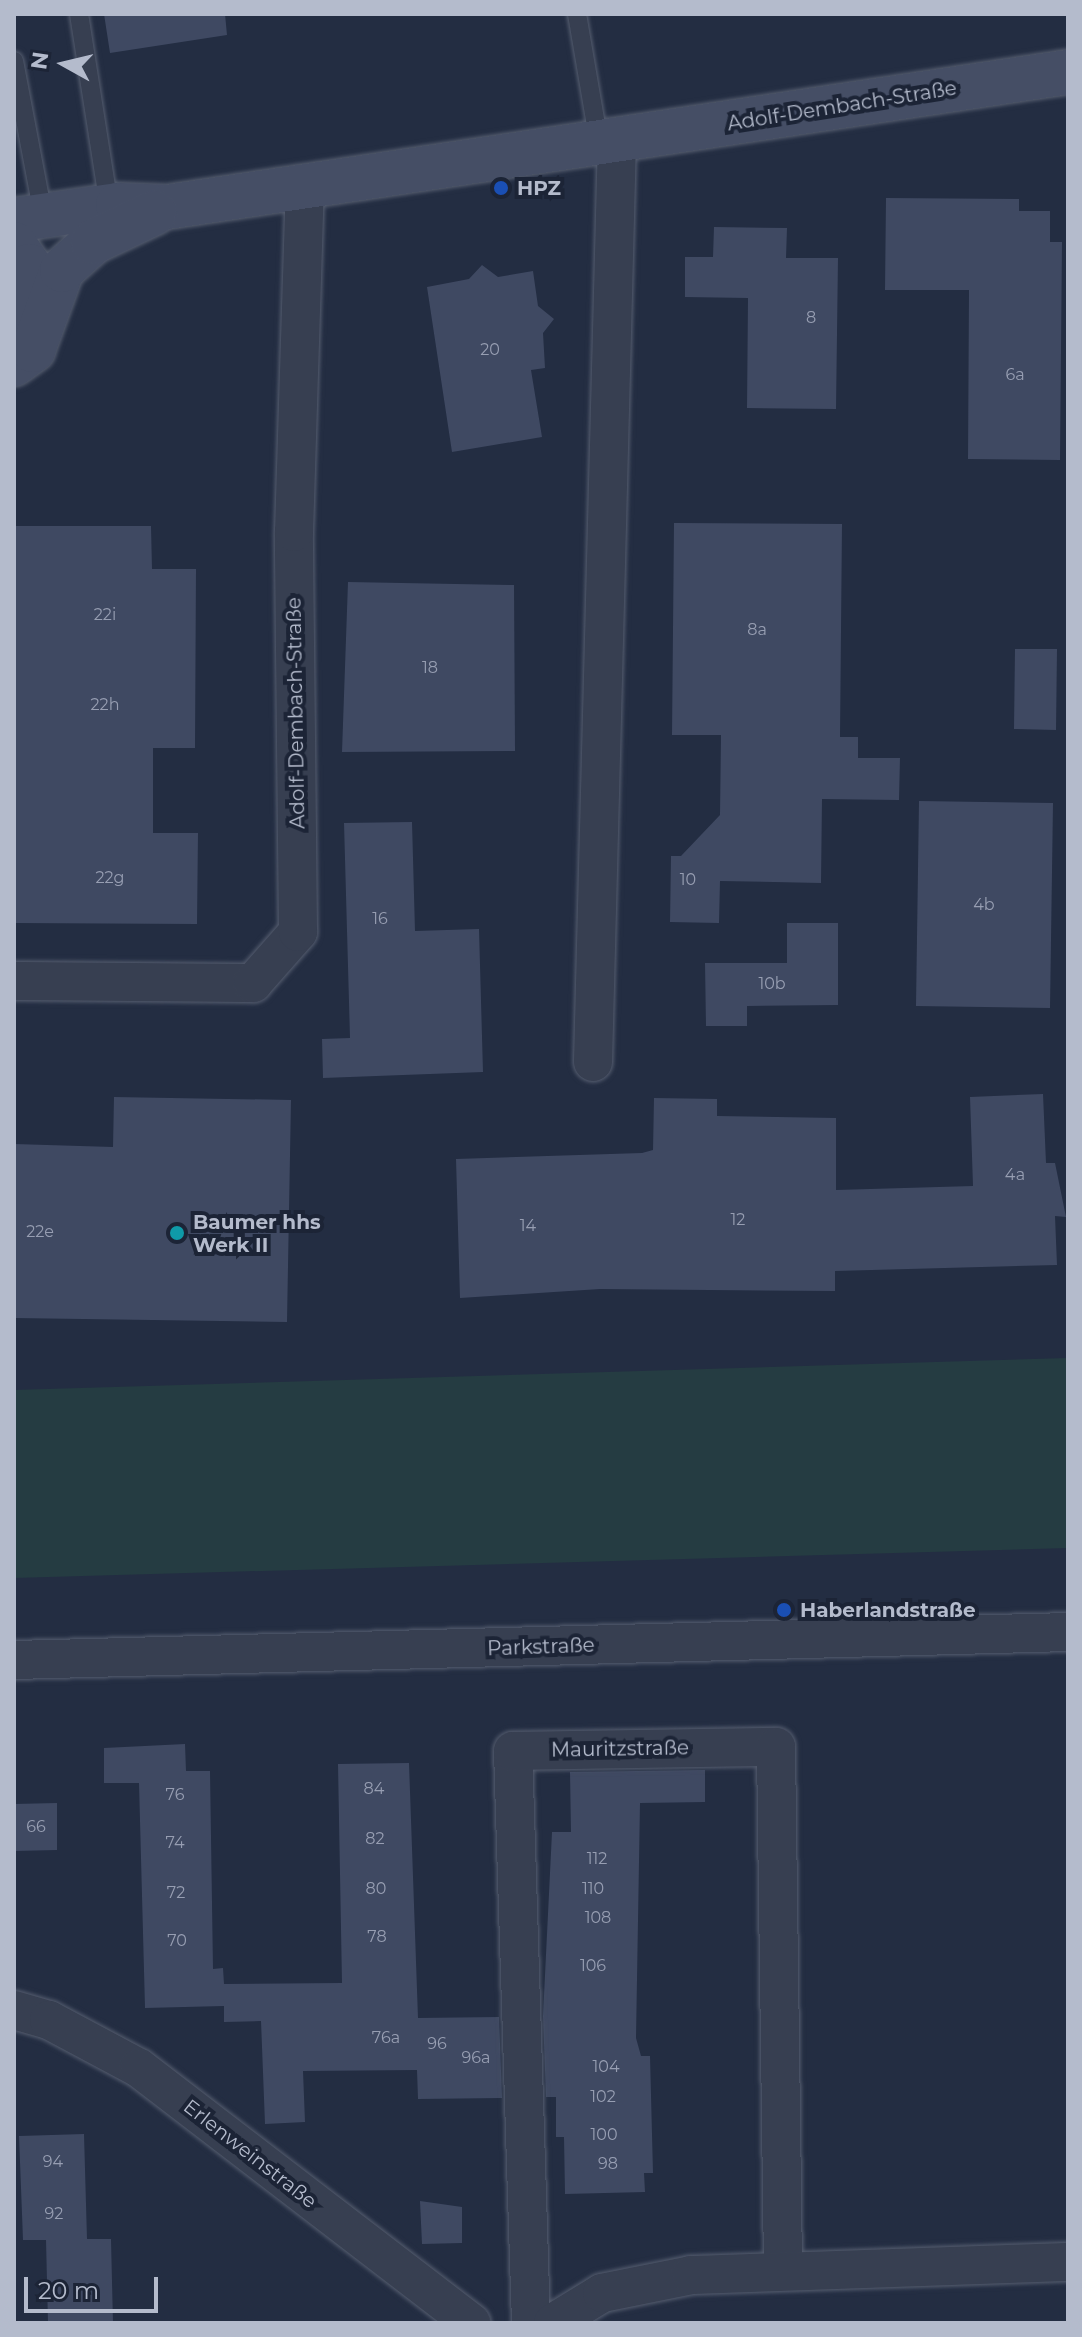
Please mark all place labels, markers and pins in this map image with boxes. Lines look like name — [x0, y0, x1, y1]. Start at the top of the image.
place label: HPZ — [517, 176, 561, 200]
marker: HPZ — [492, 179, 510, 197]
place label: Baumer hhs Werk II — [193, 1210, 321, 1257]
marker: Baumer hhs Werk II — [168, 1224, 186, 1242]
place label: Haberlandstraße — [800, 1598, 976, 1622]
marker: Haberlandstraße — [775, 1601, 793, 1619]

